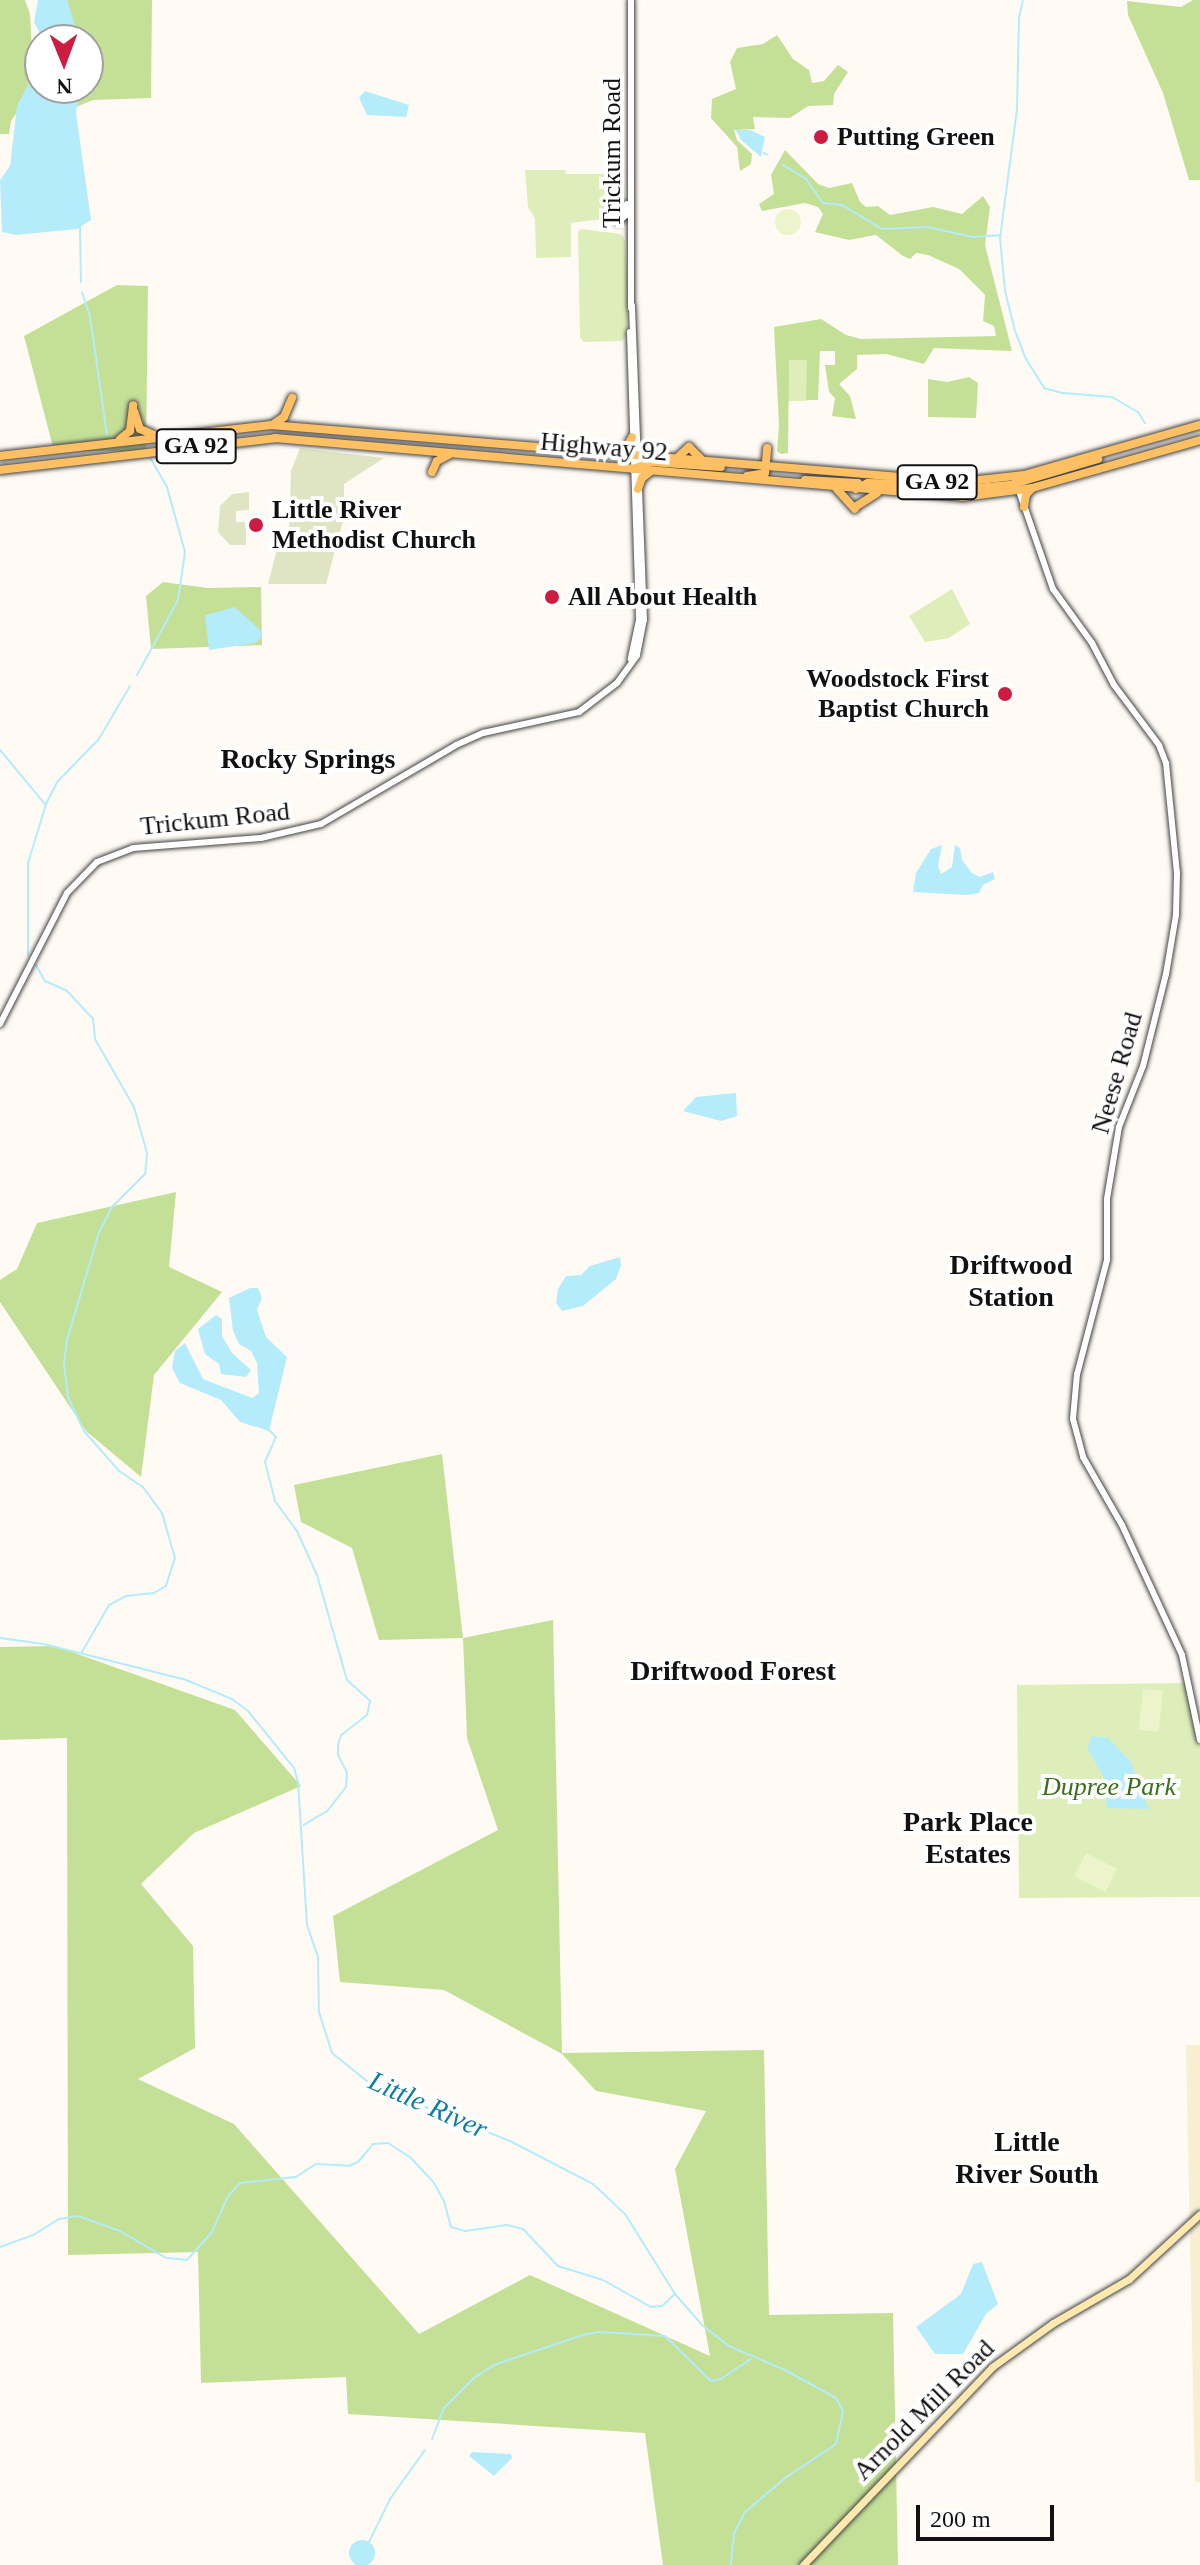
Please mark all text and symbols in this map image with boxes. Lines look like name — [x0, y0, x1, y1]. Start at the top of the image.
north arrow — [24, 24, 104, 104]
text: N — [56, 74, 73, 99]
street label: Trickum Road — [596, 78, 628, 228]
place label: Putting Green — [837, 121, 995, 153]
marker: Putting Green — [812, 128, 830, 146]
road number: GA 92 — [154, 426, 238, 466]
street label: Highway 92 — [539, 426, 669, 468]
road number: GA 92 — [895, 462, 979, 502]
place label: Little River Methodist Church — [272, 494, 476, 556]
marker: Little River Methodist Church — [247, 516, 265, 534]
place label: All About Health — [568, 581, 759, 613]
marker: All About Health — [543, 588, 561, 606]
place label: Woodstock First Baptist Church — [806, 663, 989, 724]
marker: Woodstock First Baptist Church — [996, 685, 1014, 703]
district label: Rocky Springs — [220, 742, 396, 776]
street label: Trickum Road — [139, 796, 291, 842]
street label: Neese Road — [1085, 1009, 1149, 1137]
district label: Driftwood Station — [950, 1248, 1072, 1314]
district label: Driftwood Forest — [630, 1654, 836, 1688]
park label: Dupree Park — [1042, 1771, 1176, 1803]
district label: Park Place Estates — [903, 1805, 1033, 1871]
water label: Little River — [363, 2064, 493, 2146]
district label: Little River South — [955, 2125, 1099, 2191]
street label: Arnold Mill Road — [847, 2333, 1001, 2487]
scale bar — [920, 2489, 1058, 2539]
text: 200 m — [930, 2506, 991, 2532]

